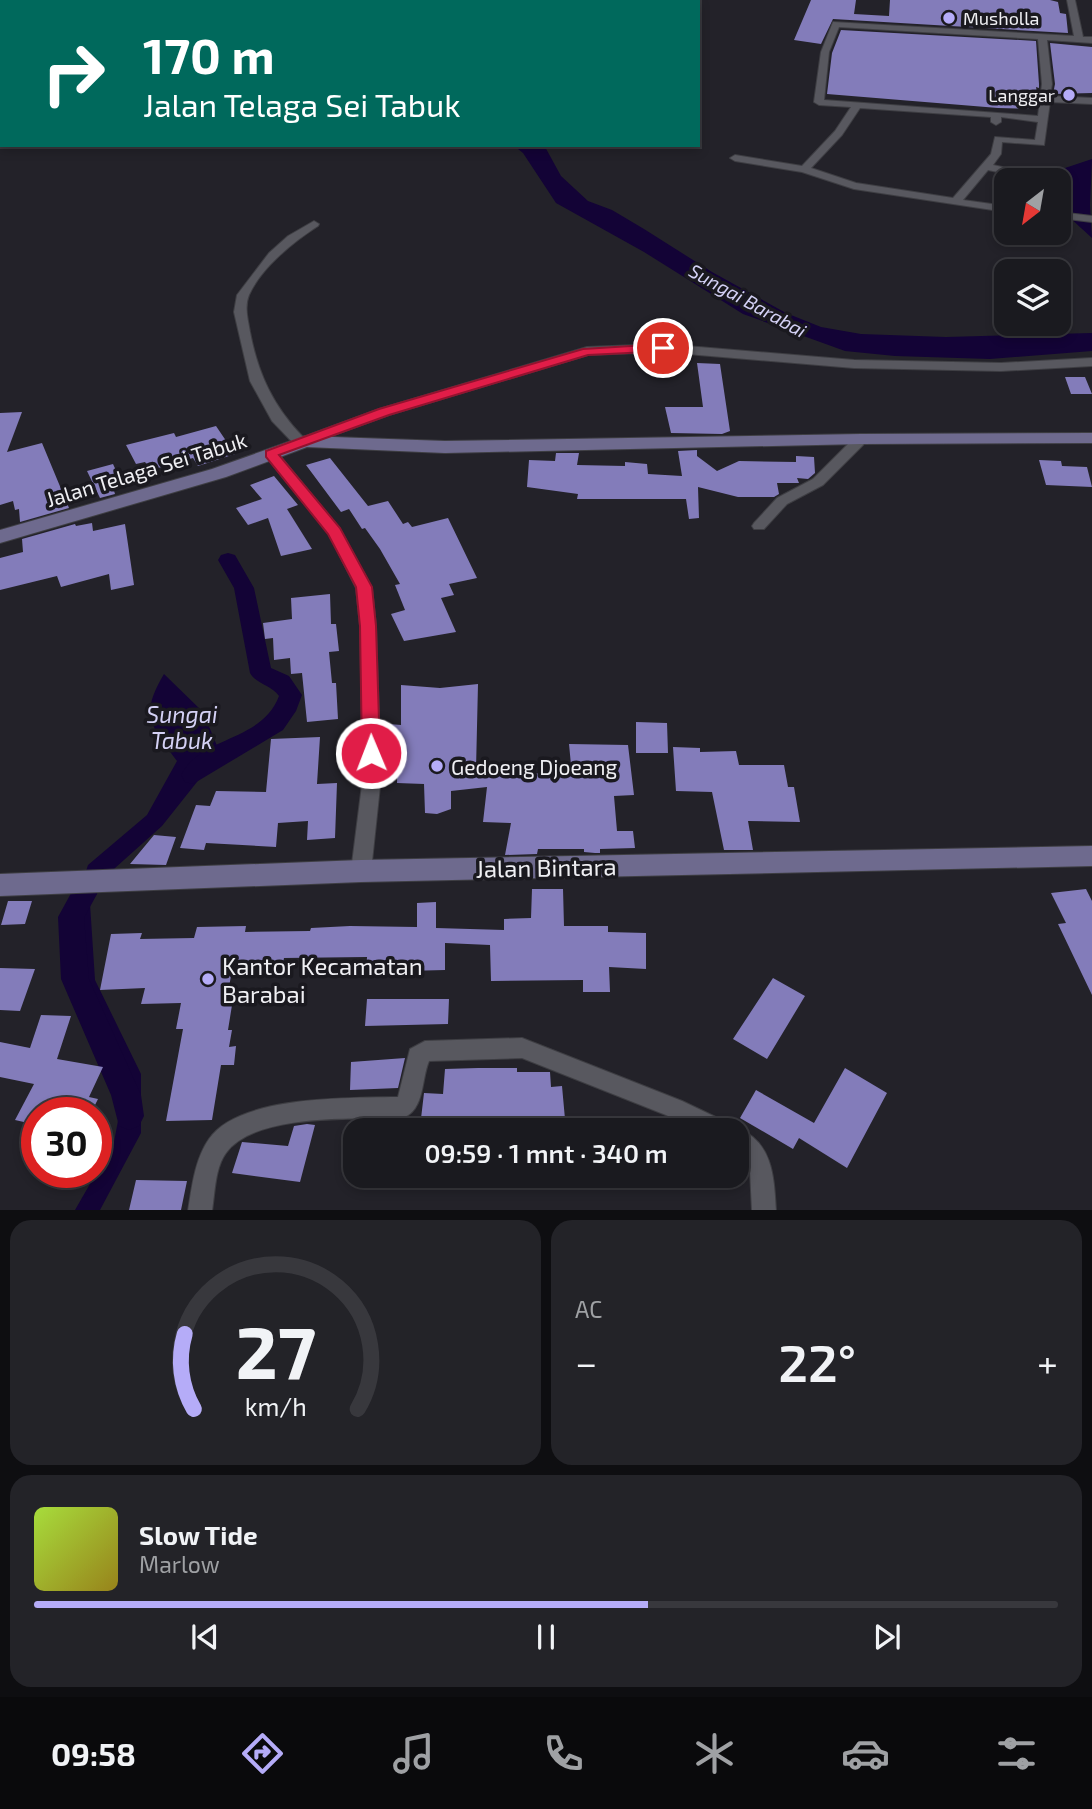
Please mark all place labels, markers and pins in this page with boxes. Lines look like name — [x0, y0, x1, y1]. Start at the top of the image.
place label: Musholla — [963, 7, 1039, 29]
marker: Musholla — [941, 10, 957, 26]
place label: Langgar — [988, 84, 1055, 106]
marker: Langgar — [1061, 87, 1077, 103]
pin — [633, 318, 693, 378]
place label: Gedoeng Djoeang — [451, 754, 617, 780]
marker: Gedoeng Djoeang — [429, 758, 445, 774]
place label: Kantor Kecamatan Barabai — [222, 951, 423, 1008]
marker: Kantor Kecamatan Barabai — [200, 971, 216, 987]

